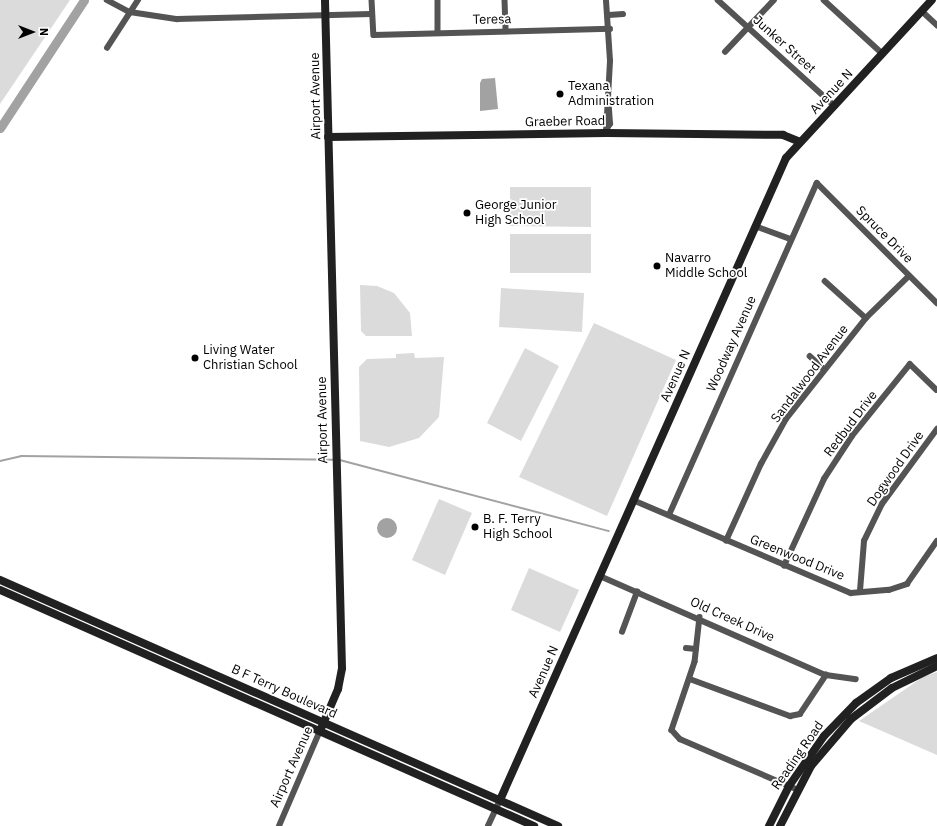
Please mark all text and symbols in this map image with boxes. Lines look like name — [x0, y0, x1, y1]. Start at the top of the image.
north arrow — [12, 12, 52, 52]
street label: Teresa — [472, 12, 512, 28]
street label: Junker Street — [750, 13, 818, 77]
text: N — [37, 28, 51, 36]
street label: Airport Avenue — [307, 52, 325, 140]
street label: Avenue N — [807, 66, 857, 118]
place label: Texana Administration — [568, 79, 654, 110]
marker: Texana Administration — [555, 89, 565, 99]
street label: Graeber Road — [525, 114, 605, 130]
place label: George Junior High School — [475, 198, 557, 229]
street label: Spruce Drive — [852, 203, 916, 267]
marker: George Junior High School — [462, 208, 472, 218]
place label: Navarro Middle School — [665, 251, 747, 282]
marker: Navarro Middle School — [652, 261, 662, 271]
street label: Woodway Avenue — [704, 294, 760, 394]
street label: Sandalwood Avenue — [768, 322, 852, 426]
place label: Living Water Christian School — [203, 343, 297, 374]
street label: Avenue N — [658, 347, 694, 405]
marker: Living Water Christian School — [190, 353, 200, 363]
street label: Airport Avenue — [314, 376, 332, 464]
street label: Redbud Drive — [821, 388, 881, 460]
street label: Dogwood Drive — [864, 428, 928, 510]
place label: B. F. Terry High School — [483, 512, 552, 543]
marker: B. F. Terry High School — [470, 522, 480, 532]
street label: Greenwood Drive — [747, 532, 847, 584]
street label: Old Creek Drive — [687, 594, 777, 646]
street label: Avenue N — [526, 643, 562, 701]
street label: B F Terry Boulevard — [229, 662, 339, 722]
street label: Reading Road — [769, 719, 827, 793]
street label: Airport Avenue — [267, 724, 317, 810]

